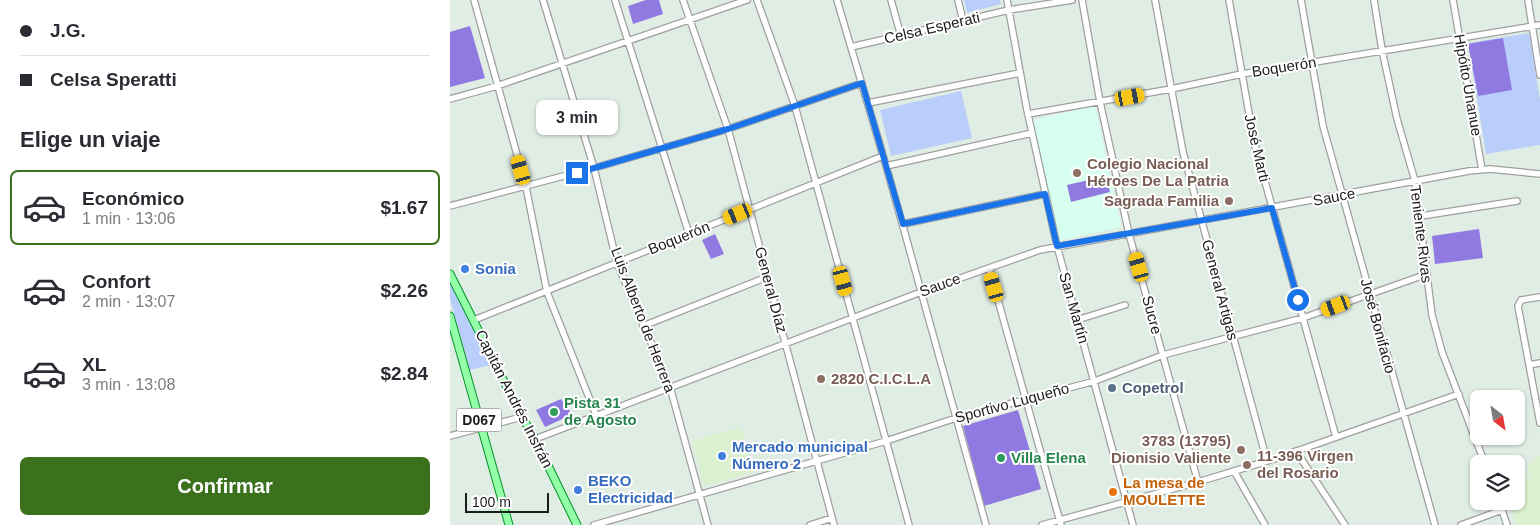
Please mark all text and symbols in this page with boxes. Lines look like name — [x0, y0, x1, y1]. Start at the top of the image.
street label: Celsa Esperati — [882, 8, 981, 47]
text: J.G. — [50, 20, 86, 41]
street label: Hipóito Unanue — [1451, 33, 1486, 137]
street label: Boquerón — [1250, 53, 1317, 80]
text: Celsa Speratti — [50, 69, 177, 90]
car — [1113, 87, 1146, 107]
callout: 3 min — [536, 100, 618, 136]
text: 3 min — [556, 109, 598, 126]
street label: José Marti — [1241, 112, 1274, 184]
text: Elige un viaje — [20, 127, 161, 152]
car — [509, 154, 532, 186]
place label: Colegio Nacional Héroes De La Patria — [1087, 155, 1229, 189]
route end — [566, 162, 588, 184]
marker: Colegio Nacional Héroes De La Patria — [1071, 167, 1083, 179]
street label: Sauce — [1311, 184, 1356, 209]
street label: Teniente Rivas — [1407, 184, 1436, 284]
icon: car — [22, 185, 67, 230]
text: Económico — [82, 188, 184, 209]
place label: Sagrada Familia — [1104, 192, 1220, 209]
marker: Sagrada Familia — [1223, 195, 1235, 207]
text: $1.67 — [380, 197, 428, 218]
car — [721, 201, 754, 227]
text: 1 min · 13:06 — [82, 210, 175, 227]
street label: Boquerón — [645, 217, 712, 258]
street label: General Artigas — [1199, 238, 1242, 342]
street label: Luis Alberto de Herrera — [608, 245, 679, 395]
street label: General Díaz — [752, 245, 791, 335]
car — [1127, 251, 1150, 283]
place label: Sonia — [475, 260, 516, 277]
marker: Sonia — [459, 263, 471, 275]
car — [831, 265, 854, 297]
icon: car — [22, 268, 67, 313]
street label: Sauce — [917, 269, 963, 300]
street label: San Martín — [1056, 270, 1093, 345]
text: Confort — [82, 271, 151, 292]
car — [982, 271, 1005, 303]
street label: José Bonifacio — [1358, 277, 1399, 375]
text: $2.26 — [380, 280, 428, 301]
route start — [1287, 289, 1309, 311]
text: 2 min · 13:07 — [82, 293, 175, 310]
street label: Sucre — [1139, 294, 1166, 336]
car — [1319, 294, 1352, 318]
street label: Capitán Andrés Insfrán — [472, 327, 557, 471]
icon: car — [22, 351, 67, 396]
text: XL — [82, 354, 106, 375]
text: $2.84 — [380, 363, 428, 384]
place label: 2820 C.I.C.L.A — [831, 370, 931, 387]
marker: 2820 C.I.C.L.A — [815, 373, 827, 385]
text: 3 min · 13:08 — [82, 376, 175, 393]
street label: Sportivo Luqueño — [953, 379, 1071, 426]
place label: Copetrol — [1122, 379, 1184, 396]
marker: Copetrol — [1106, 382, 1118, 394]
north arrow — [1470, 390, 1525, 445]
map controls — [1470, 390, 1525, 510]
place label: Pista 31 de Agosto — [564, 394, 637, 428]
marker: Pista 31 de Agosto — [548, 406, 560, 418]
road number: D067 — [456, 408, 502, 432]
place label: 3783 (13795) Dionisio Valiente — [1111, 432, 1231, 466]
place label: Mercado municipal Número 2 — [732, 438, 868, 472]
marker: 3783 (13795) Dionisio Valiente — [1235, 444, 1247, 456]
place label: 11-396 Virgen del Rosario — [1257, 447, 1353, 481]
place label: Villa Elena — [1011, 449, 1086, 466]
marker: Mercado municipal Número 2 — [716, 450, 728, 462]
marker: Villa Elena — [995, 452, 1007, 464]
button: layers — [1470, 455, 1525, 510]
button: Confirmar — [20, 457, 430, 515]
marker: 11-396 Virgen del Rosario — [1241, 459, 1253, 471]
place label: BEKO Electricidad — [588, 472, 673, 506]
place label: La mesa de MOULETTE — [1123, 474, 1206, 508]
marker: BEKO Electricidad — [572, 484, 584, 496]
marker: La mesa de MOULETTE — [1107, 486, 1119, 498]
scale bar — [465, 490, 549, 513]
text: 100 m — [472, 494, 511, 510]

